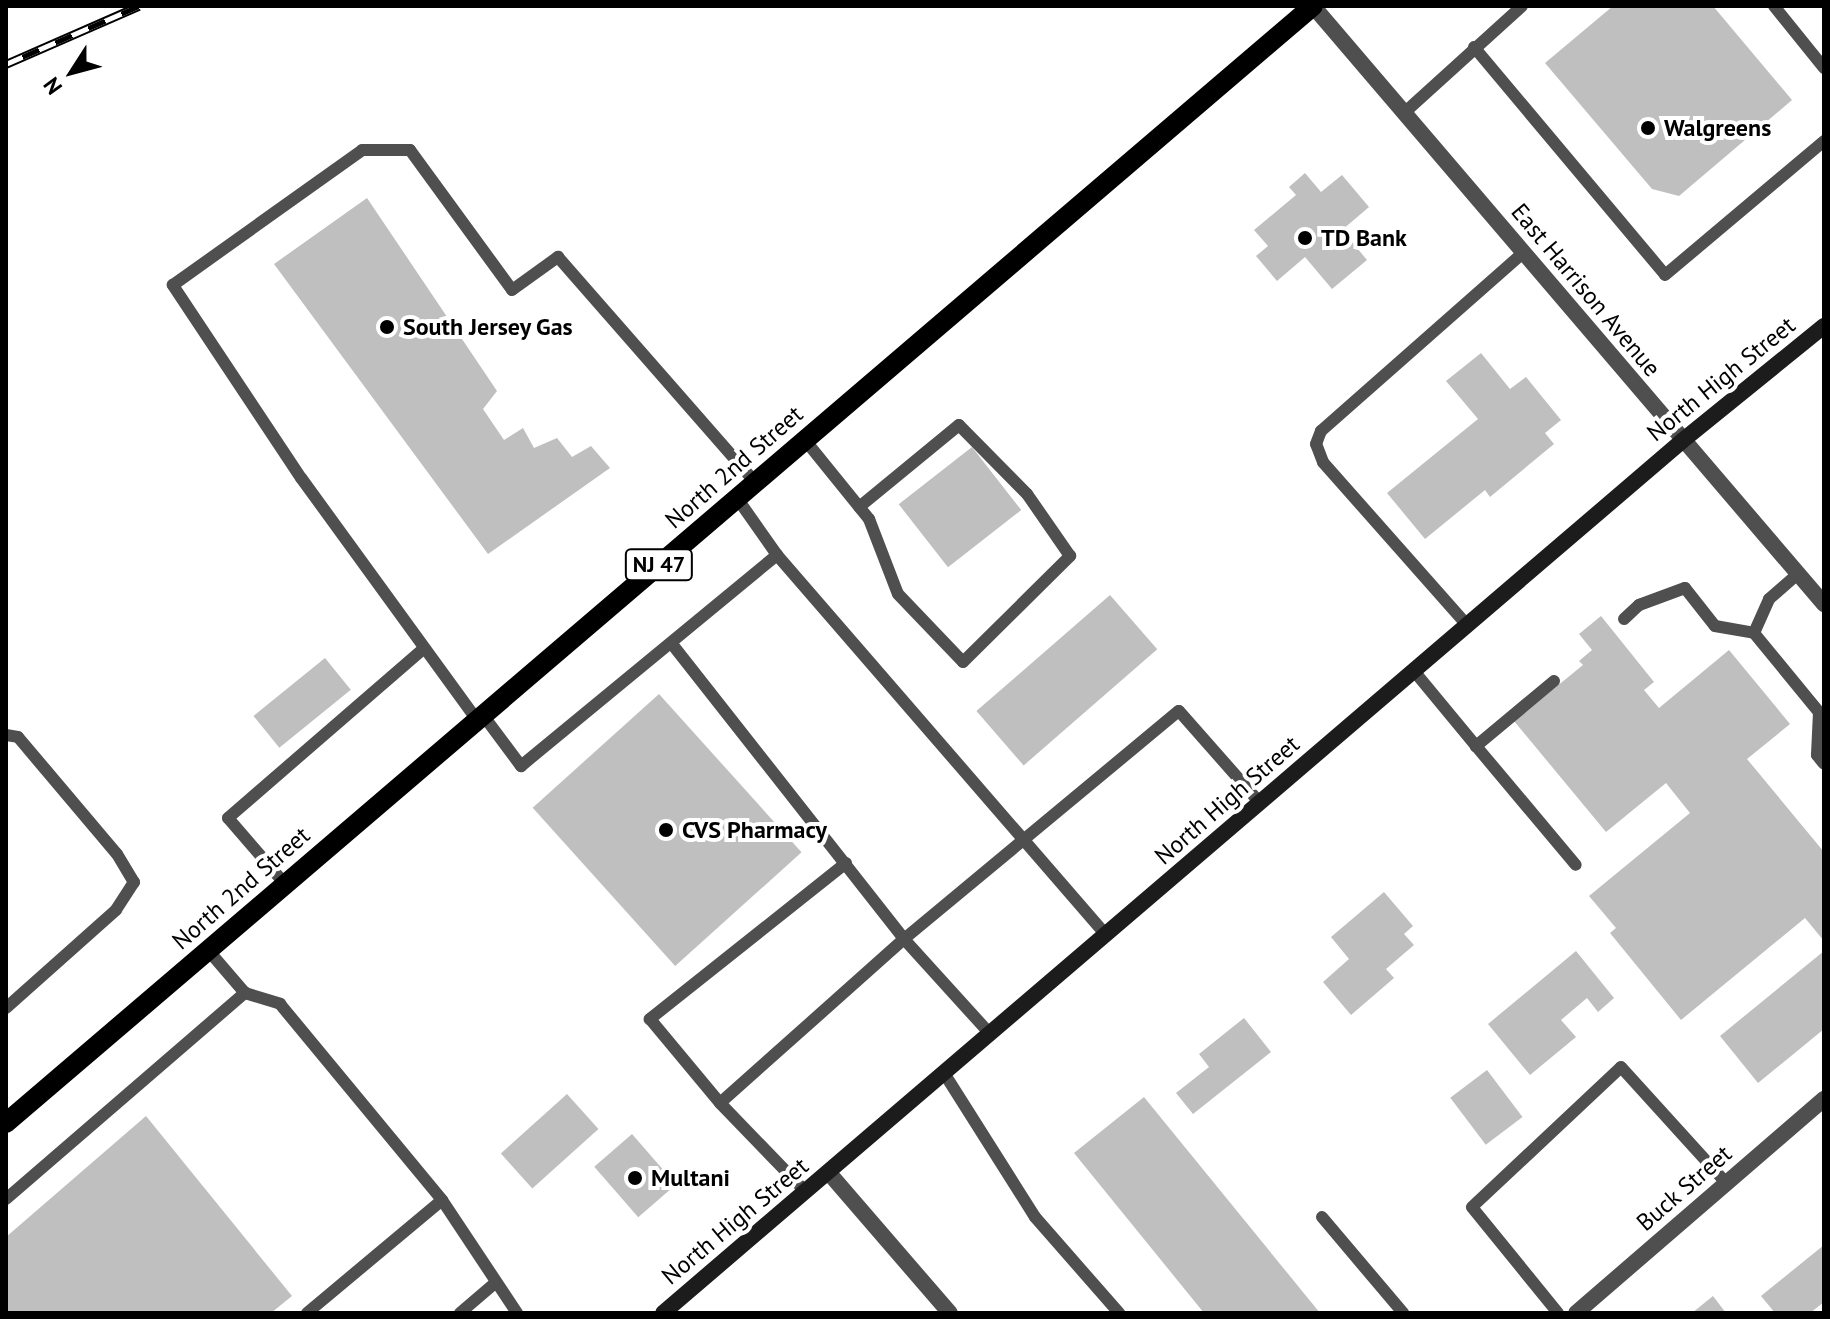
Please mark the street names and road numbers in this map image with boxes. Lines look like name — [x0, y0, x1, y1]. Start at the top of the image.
street label: East Harrison Avenue — [1505, 197, 1667, 383]
street label: North High Street — [1641, 311, 1801, 447]
street label: North 2nd Street — [659, 400, 809, 534]
road number: NJ 47 — [623, 547, 695, 583]
street label: North High Street — [1149, 729, 1305, 871]
street label: North 2nd Street — [166, 821, 316, 955]
street label: Buck Street — [1630, 1139, 1738, 1237]
street label: North High Street — [656, 1152, 814, 1290]

